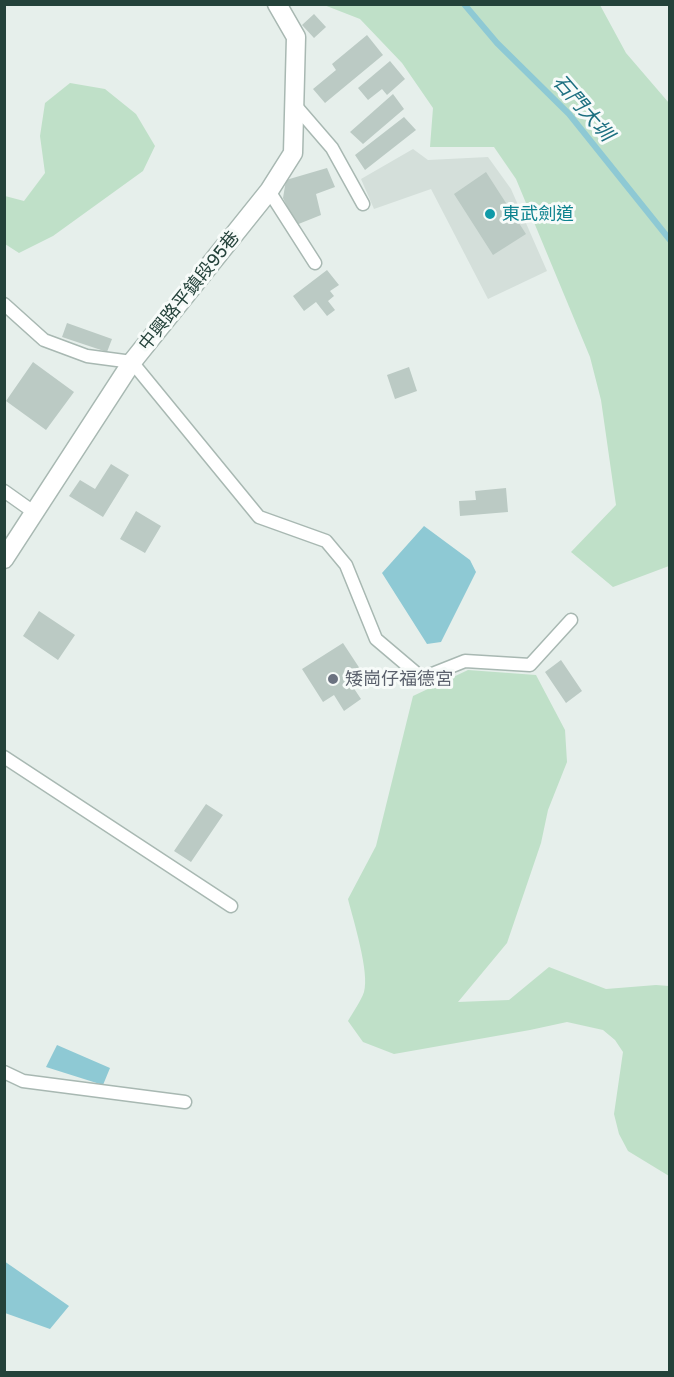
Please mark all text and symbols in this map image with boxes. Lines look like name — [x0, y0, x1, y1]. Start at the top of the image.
water label: 石門大圳 — [548, 70, 618, 146]
place label: 東武劍道 — [502, 203, 574, 225]
marker: 東武劍道 — [483, 207, 497, 221]
street label: 中興路平鎮段95巷 — [134, 227, 244, 355]
place label: 矮崗仔福德宮 — [345, 668, 453, 690]
marker: 矮崗仔福德宮 — [326, 672, 340, 686]

